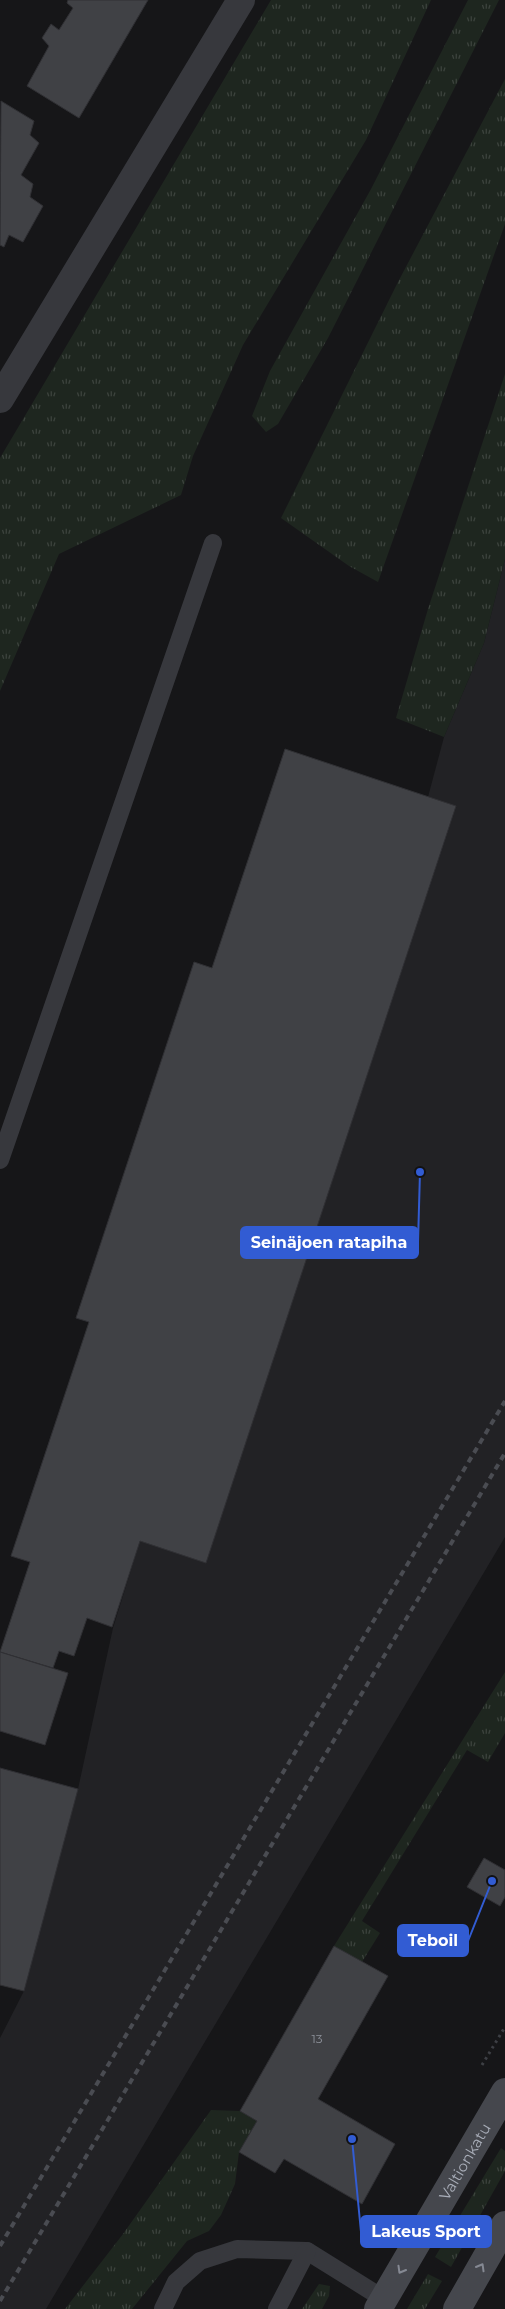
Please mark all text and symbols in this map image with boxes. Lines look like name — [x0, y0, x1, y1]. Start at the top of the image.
callout: Seinäjoen ratapiha — [241, 1227, 418, 1258]
text: Seinäjoen ratapiha — [251, 1233, 407, 1252]
callout: Teboil — [398, 1925, 468, 1956]
text: Teboil — [408, 1931, 458, 1950]
house number: 13 — [311, 2031, 323, 2046]
street label: Valtionkatu — [434, 2120, 494, 2203]
callout: Lakeus Sport — [361, 2216, 491, 2247]
text: Lakeus Sport — [371, 2222, 481, 2241]
one-way arrow — [475, 2263, 485, 2272]
one-way arrow — [397, 2264, 407, 2273]

